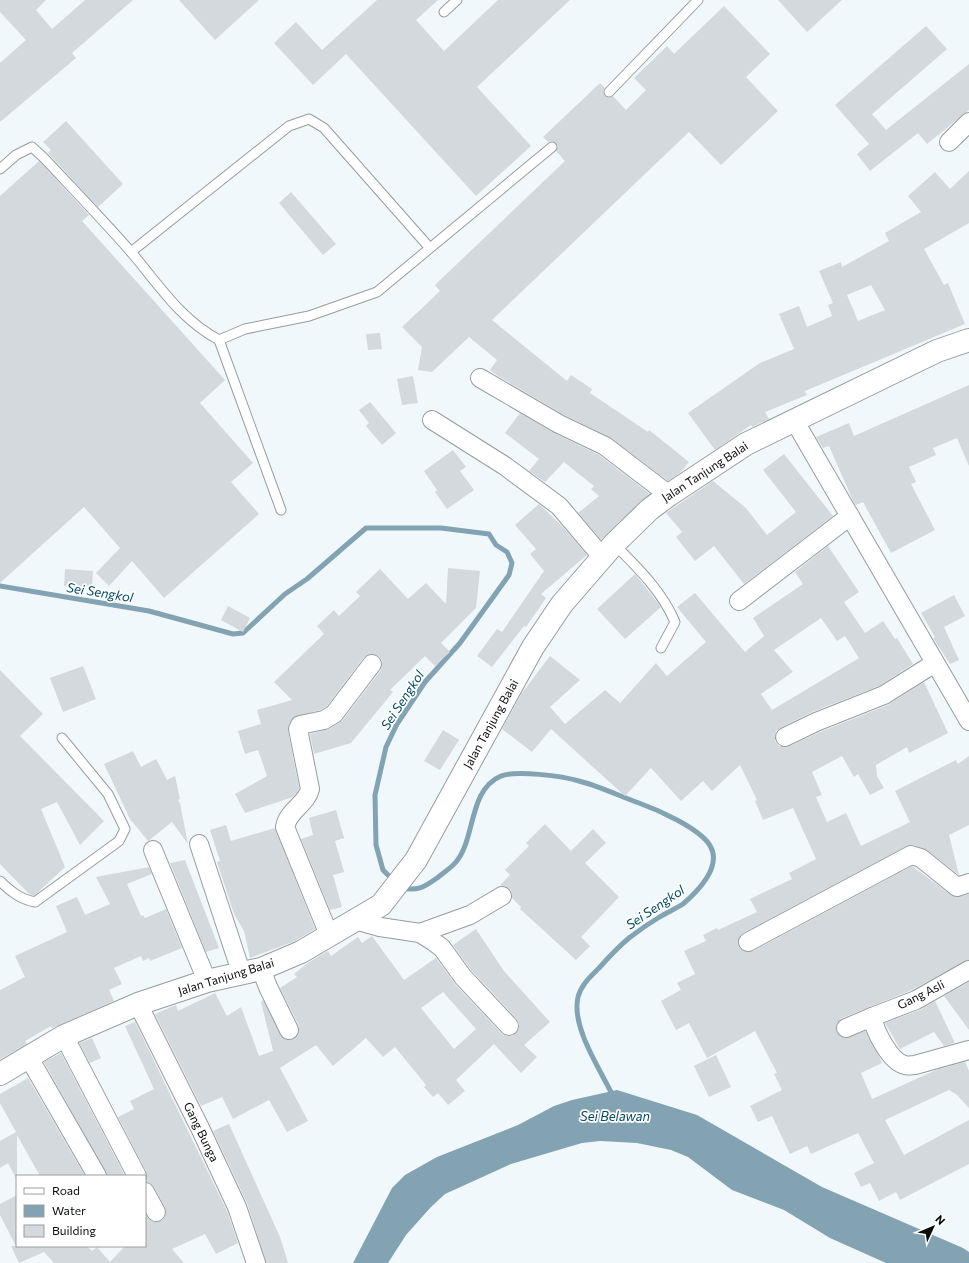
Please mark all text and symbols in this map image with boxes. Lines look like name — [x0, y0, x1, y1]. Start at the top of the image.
street label: Jalan Tanjung Balai — [659, 438, 751, 505]
water label: Sei Sengkol — [66, 579, 135, 605]
water label: Sei Sengkol — [377, 667, 427, 733]
street label: Jalan Tanjung Balai — [460, 676, 521, 771]
water label: Sei Sengkol — [623, 881, 688, 932]
street label: Jalan Tanjung Balai — [176, 955, 276, 998]
street label: Gang Asli — [895, 977, 946, 1011]
street label: Gang Bunga — [181, 1099, 222, 1164]
water label: Sei Belawan — [580, 1108, 650, 1124]
legend — [16, 1175, 146, 1247]
text: Road — [52, 1183, 80, 1197]
text: Water — [52, 1203, 86, 1217]
north arrow — [913, 1207, 953, 1247]
text: N — [933, 1212, 948, 1227]
text: Building — [52, 1223, 96, 1237]

